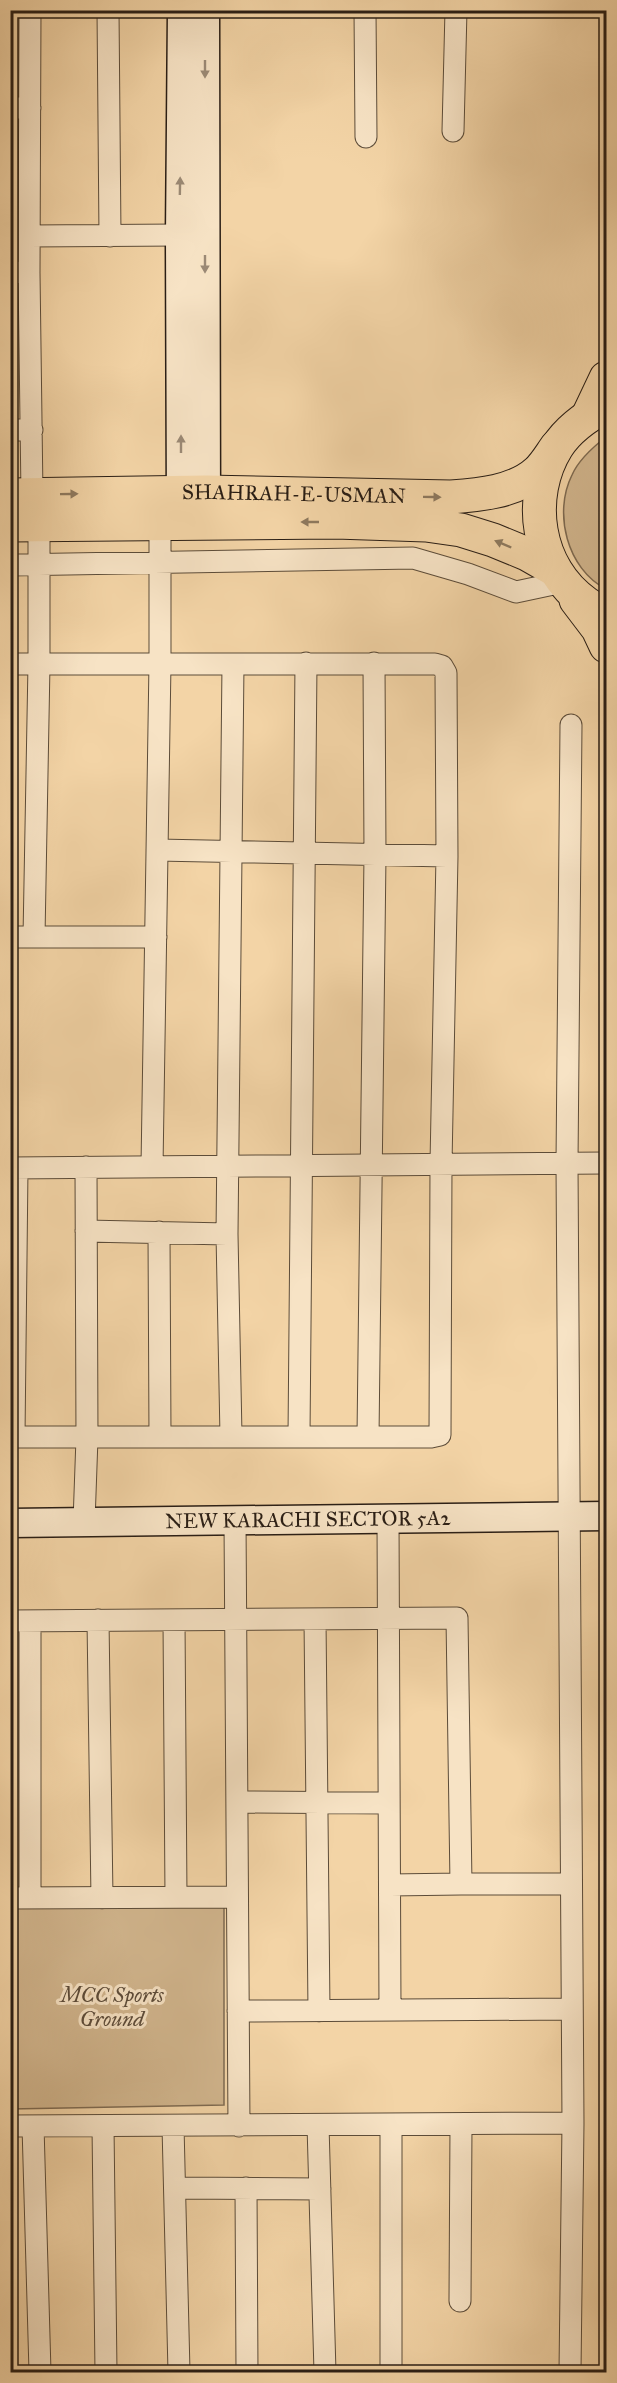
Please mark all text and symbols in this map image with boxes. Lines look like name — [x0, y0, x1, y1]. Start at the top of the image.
one-way arrow — [200, 59, 210, 78]
one-way arrow — [175, 177, 185, 196]
one-way arrow — [200, 254, 210, 273]
one-way arrow — [176, 435, 186, 454]
street label: SHAHRAH-E-USMAN — [182, 479, 406, 509]
one-way arrow — [59, 489, 78, 499]
one-way arrow — [422, 492, 441, 501]
one-way arrow — [301, 517, 320, 527]
one-way arrow — [493, 539, 511, 549]
street label: NEW KARACHI SECTOR 5A2 — [165, 1505, 452, 1534]
park label: MCC Sports Ground — [59, 1982, 164, 2032]

